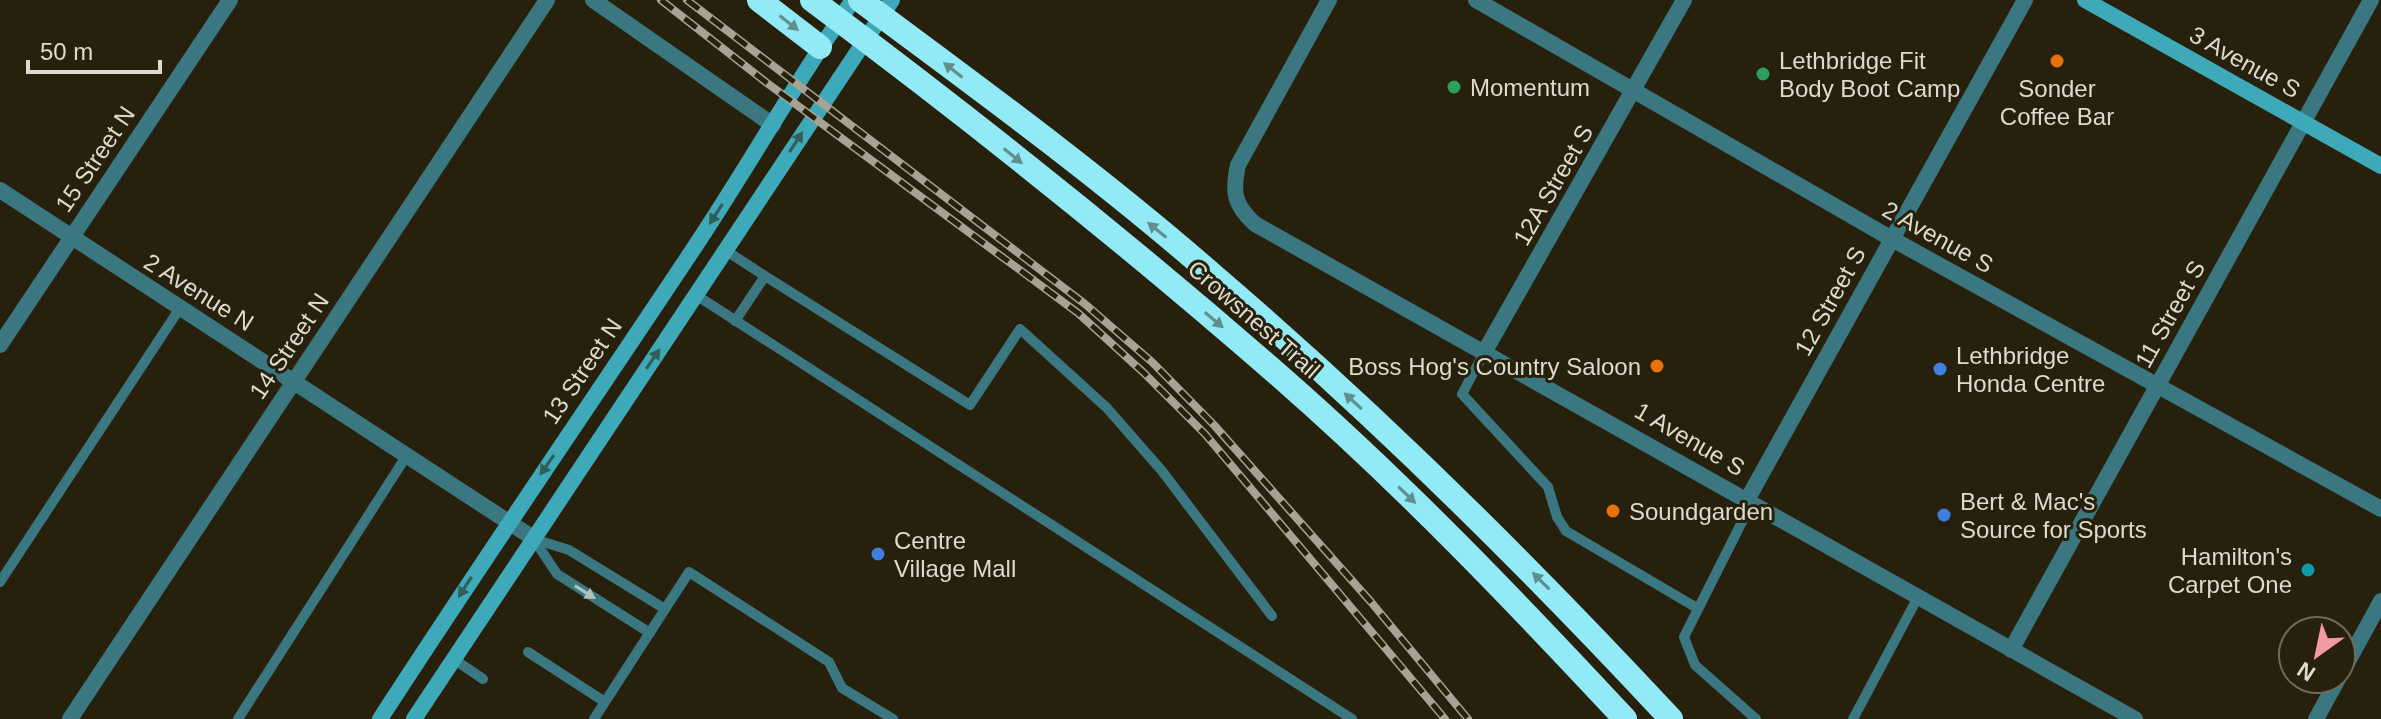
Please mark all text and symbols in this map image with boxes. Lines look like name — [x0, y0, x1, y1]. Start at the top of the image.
one-way arrow — [779, 15, 800, 31]
street label: 3 Avenue S — [2185, 21, 2305, 103]
scale bar — [28, 24, 160, 74]
text: 50 m — [40, 38, 93, 65]
place label: Lethbridge Fit Body Boot Camp — [1779, 47, 1960, 102]
marker: Sonder Coffee Bar — [2048, 52, 2066, 70]
one-way arrow — [943, 62, 963, 78]
marker: Lethbridge Fit Body Boot Camp — [1754, 65, 1772, 83]
place label: Momentum — [1470, 74, 1590, 101]
place label: Sonder Coffee Bar — [2000, 75, 2114, 130]
marker: Momentum — [1445, 78, 1463, 96]
street label: 15 Street N — [50, 101, 140, 217]
street label: 12A Street S — [1508, 120, 1598, 250]
one-way arrow — [788, 132, 803, 153]
one-way arrow — [1003, 147, 1023, 164]
street label: 2 Avenue S — [1878, 196, 1998, 278]
one-way arrow — [709, 204, 724, 225]
one-way arrow — [1147, 222, 1167, 239]
street label: 12 Street S — [1789, 242, 1871, 360]
street label: 2 Avenue N — [139, 248, 259, 336]
street label: Crowsnest Trail — [1183, 255, 1325, 383]
street label: 11 Street S — [2130, 256, 2210, 372]
street label: 14 Street N — [244, 288, 334, 404]
one-way arrow — [1204, 311, 1224, 328]
street label: 13 Street N — [537, 313, 627, 429]
place label: Lethbridge Honda Centre — [1956, 342, 2105, 397]
one-way arrow — [645, 349, 660, 370]
place label: Boss Hog's Country Saloon — [1348, 353, 1641, 380]
marker: Boss Hog's Country Saloon — [1648, 357, 1666, 375]
marker: Lethbridge Honda Centre — [1931, 360, 1949, 378]
one-way arrow — [1344, 392, 1363, 410]
street label: 1 Avenue S — [1630, 397, 1750, 481]
one-way arrow — [540, 454, 555, 475]
one-way arrow — [1397, 486, 1416, 504]
place label: Bert & Mac's Source for Sports — [1960, 488, 2147, 543]
place label: Soundgarden — [1629, 498, 1773, 525]
marker: Soundgarden — [1604, 502, 1622, 520]
marker: Bert & Mac's Source for Sports — [1935, 506, 1953, 524]
place label: Centre Village Mall — [894, 527, 1016, 582]
place label: Hamilton's Carpet One — [2168, 543, 2292, 598]
marker: Centre Village Mall — [869, 545, 887, 563]
marker: Hamilton's Carpet One — [2299, 561, 2317, 579]
one-way arrow — [1532, 572, 1551, 591]
one-way arrow — [459, 576, 473, 598]
one-way arrow — [574, 585, 596, 599]
north arrow — [2277, 615, 2357, 695]
text: N — [2293, 657, 2320, 686]

